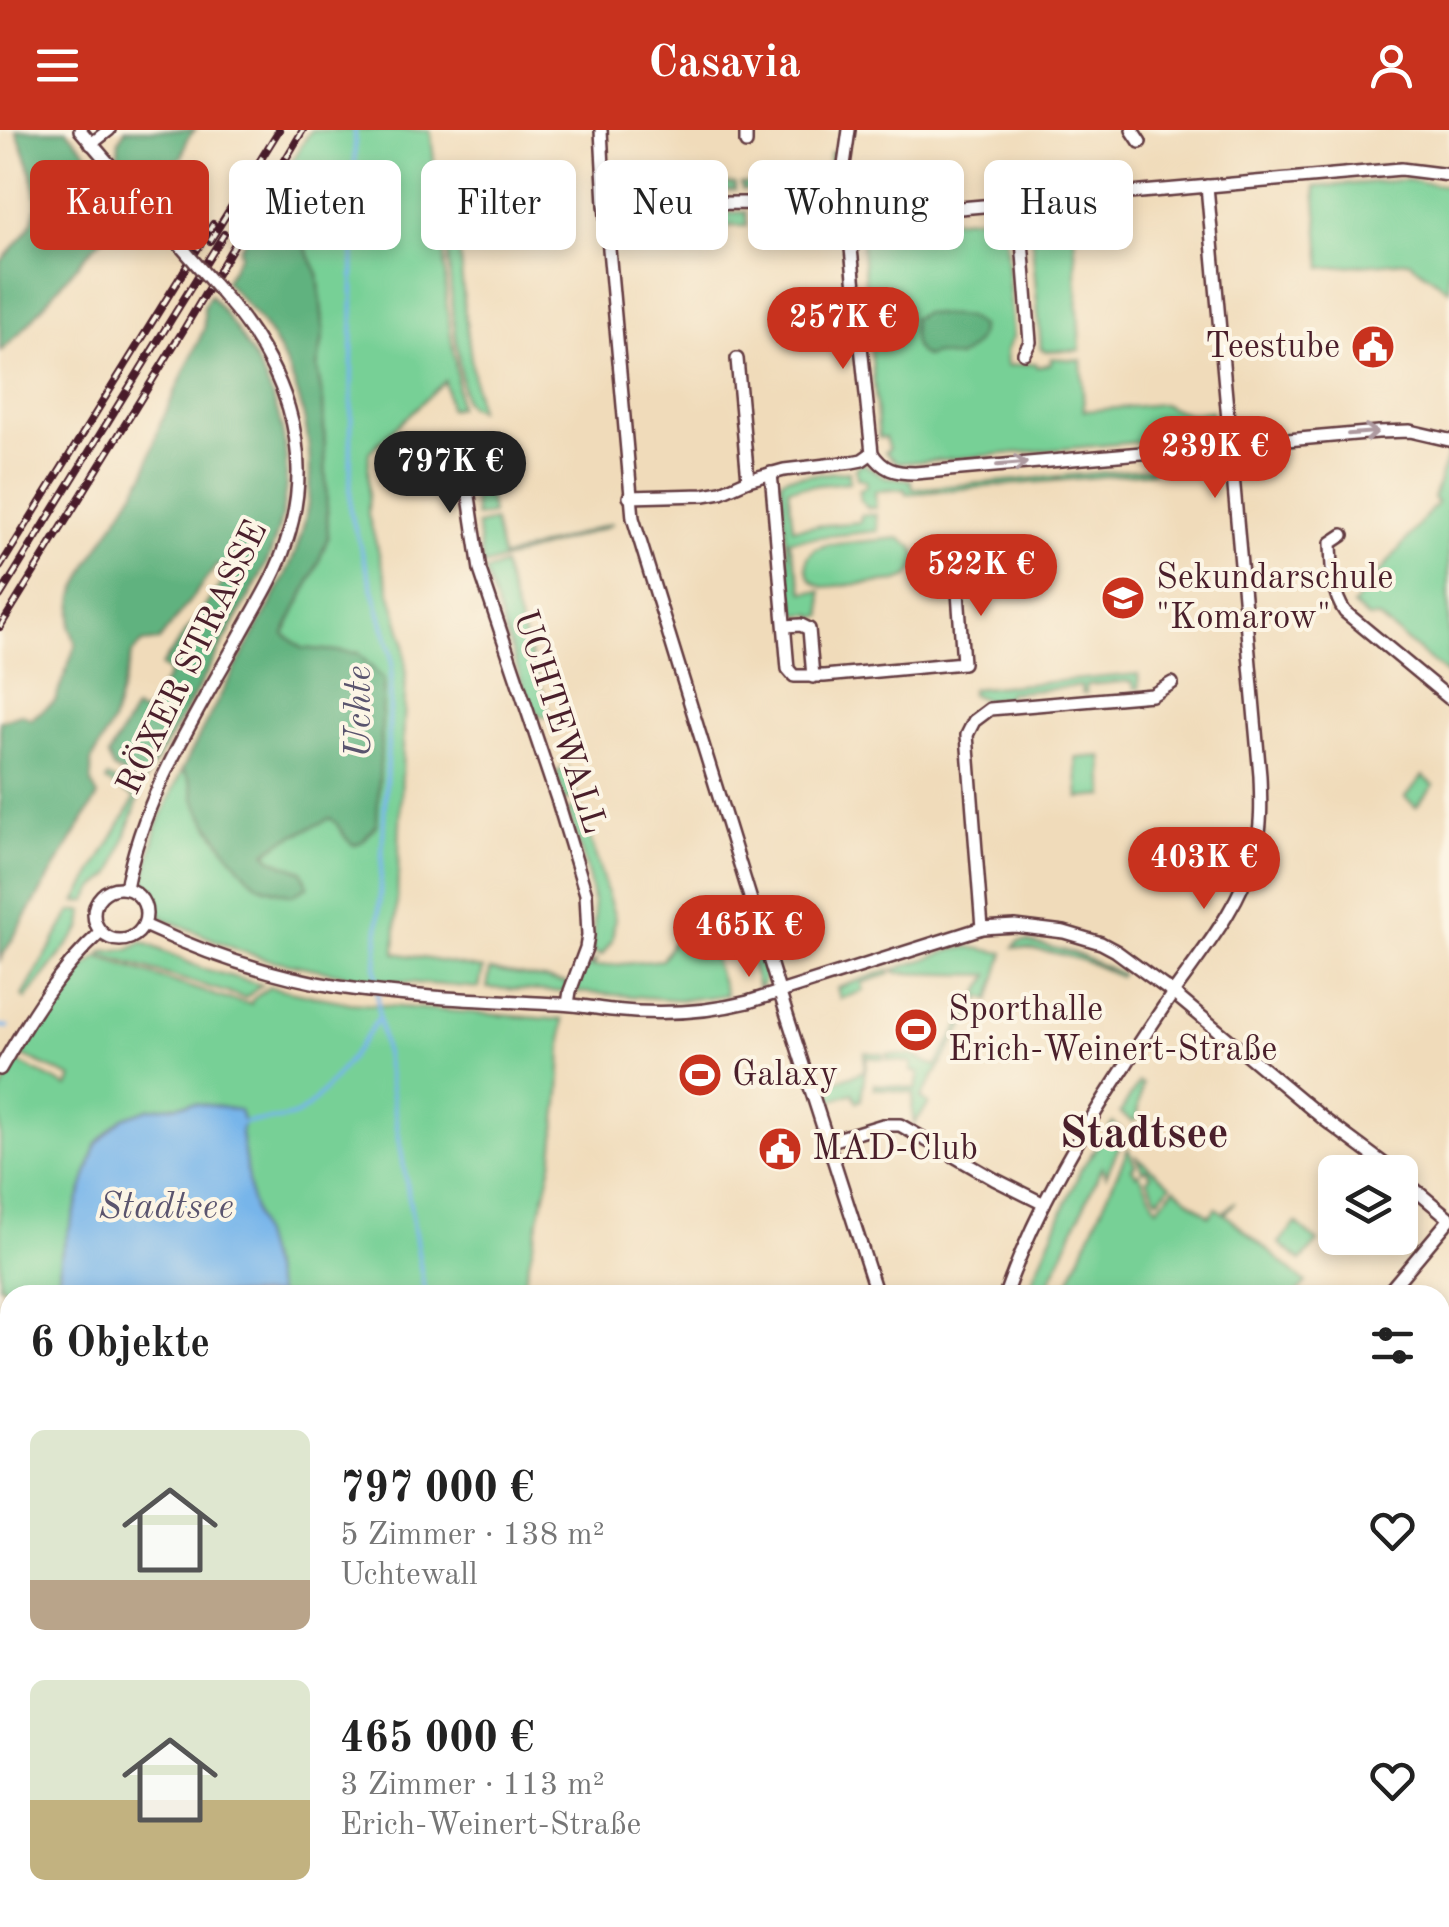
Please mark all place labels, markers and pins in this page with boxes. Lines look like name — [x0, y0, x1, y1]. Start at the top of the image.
pin: 257K € — [762, 287, 924, 372]
public building icon: Teestube — [1350, 324, 1396, 370]
place label: Teestube — [1205, 330, 1340, 365]
pin: 239K € — [1134, 416, 1296, 501]
pin: 797K € — [369, 431, 531, 516]
pin: 522K € — [900, 534, 1062, 619]
place label: Sekundarschule "Komarow" — [1156, 561, 1393, 636]
school or university icon: Sekundarschule "Komarow" — [1100, 575, 1146, 621]
pin: 403K € — [1123, 827, 1285, 912]
pin: 465K € — [668, 895, 830, 980]
place label: Sporthalle Erich-Weinert-Straße — [948, 993, 1277, 1068]
sports icon: Sporthalle Erich-Weinert-Straße — [893, 1007, 939, 1053]
sports icon: Galaxy — [677, 1052, 723, 1098]
place label: Galaxy — [732, 1058, 838, 1093]
public building icon: MAD-Club — [757, 1126, 803, 1172]
place label: MAD-Club — [812, 1132, 978, 1167]

